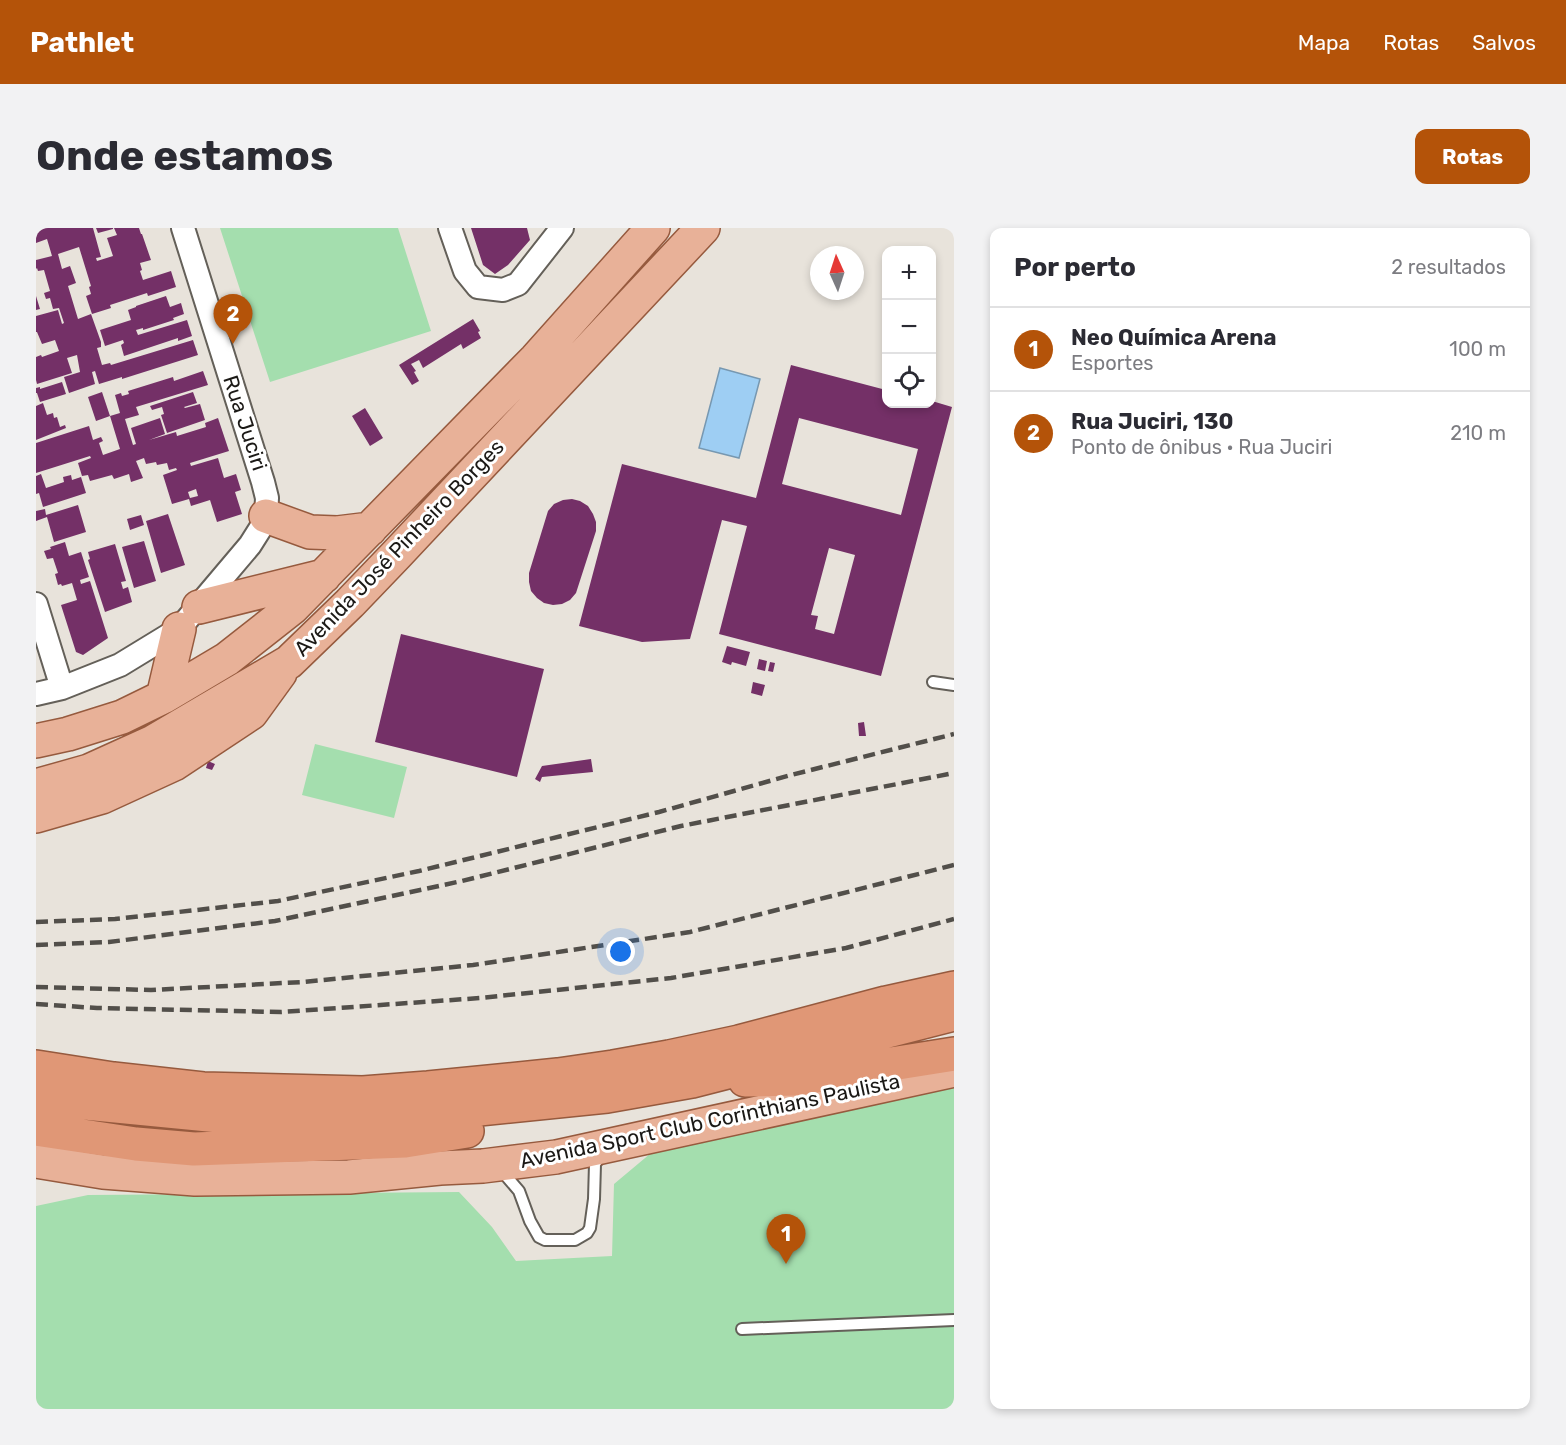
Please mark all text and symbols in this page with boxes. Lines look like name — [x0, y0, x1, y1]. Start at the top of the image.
text: Pathlet — [30, 26, 134, 59]
text: Mapa — [1298, 30, 1350, 55]
text: Rotas — [1383, 30, 1439, 55]
text: Salvos — [1472, 30, 1536, 55]
button: Rotas — [1415, 129, 1530, 184]
text: Onde estamos — [36, 131, 333, 181]
north arrow — [810, 246, 864, 300]
map controls — [882, 246, 936, 408]
button: + — [882, 246, 936, 300]
text: Por perto — [1014, 252, 1136, 283]
text: 2 resultados — [1391, 255, 1506, 279]
pin: 2 — [214, 294, 252, 344]
button: − — [882, 300, 936, 354]
text: Neo Química Arena — [1071, 324, 1276, 351]
text: 1 — [1029, 337, 1038, 361]
text: 100 m — [1449, 337, 1506, 361]
text: Esportes — [1071, 351, 1154, 375]
button: locate — [882, 354, 936, 408]
street label: Rua Juciri — [218, 372, 273, 474]
text: Rua Juciri, 130 — [1071, 408, 1234, 435]
text: 2 — [1027, 421, 1040, 445]
text: 210 m — [1450, 421, 1506, 445]
street label: Avenida José Pinheiro Borges — [289, 434, 509, 661]
text: Ponto de ônibus · Rua Juciri — [1071, 435, 1332, 459]
your location — [606, 937, 635, 966]
street label: Avenida Sport Club Corinthians Paulista — [518, 1068, 902, 1173]
pin: 1 — [766, 1214, 806, 1264]

